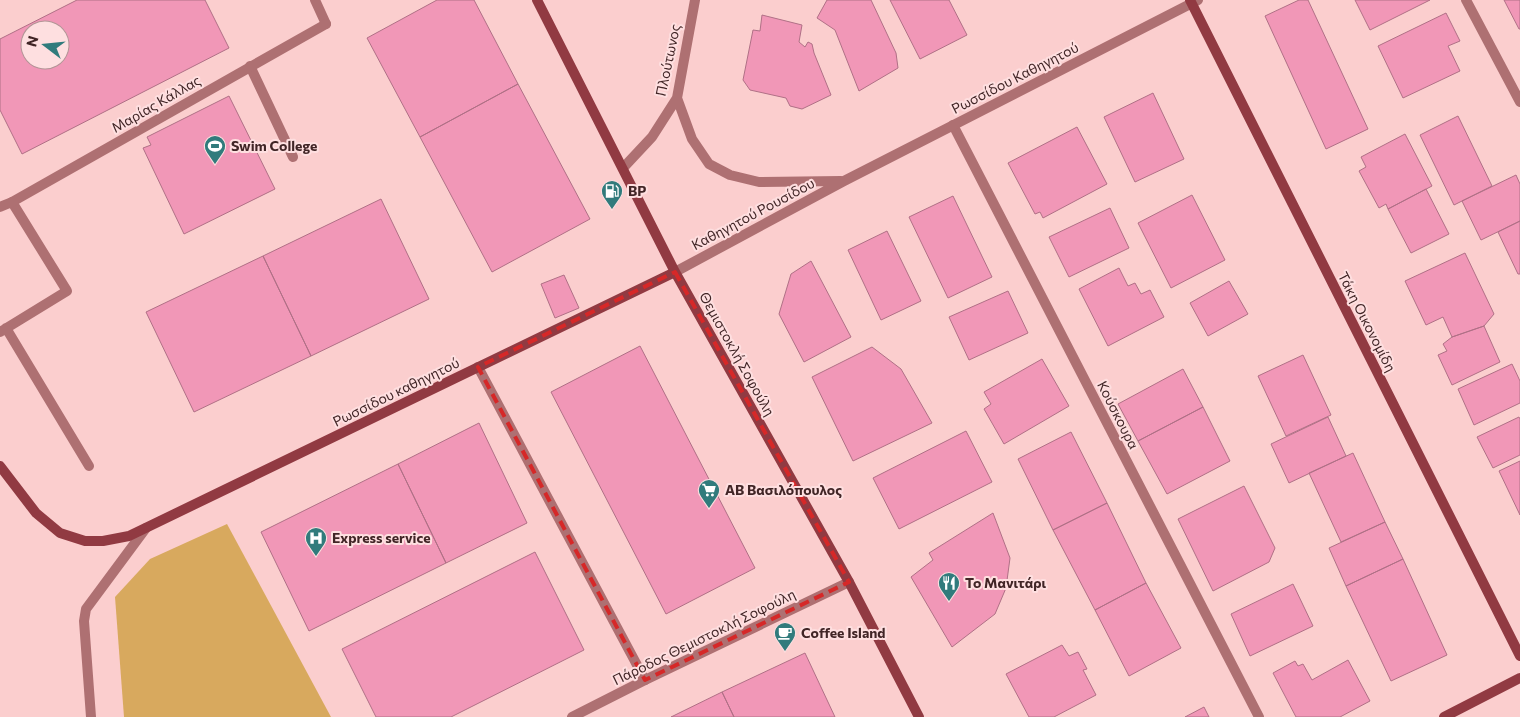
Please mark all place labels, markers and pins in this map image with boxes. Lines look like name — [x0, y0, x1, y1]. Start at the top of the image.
sports icon: Swim College — [203, 134, 227, 165]
place label: Swim College — [231, 137, 317, 154]
fuel station icon: BP — [600, 179, 624, 210]
place label: BP — [628, 182, 646, 199]
supermarket icon: ΑΒ Βασιλόπουλος — [697, 478, 721, 509]
place label: ΑΒ Βασιλόπουλος — [725, 481, 842, 498]
hospital icon: Express service — [304, 526, 328, 557]
place label: Express service — [332, 529, 431, 546]
restaurant icon: Το Μανιτάρι — [937, 571, 961, 602]
place label: Το Μανιτάρι — [965, 574, 1046, 591]
cafe icon: Coffee Island — [773, 621, 797, 652]
place label: Coffee Island — [801, 624, 886, 641]

